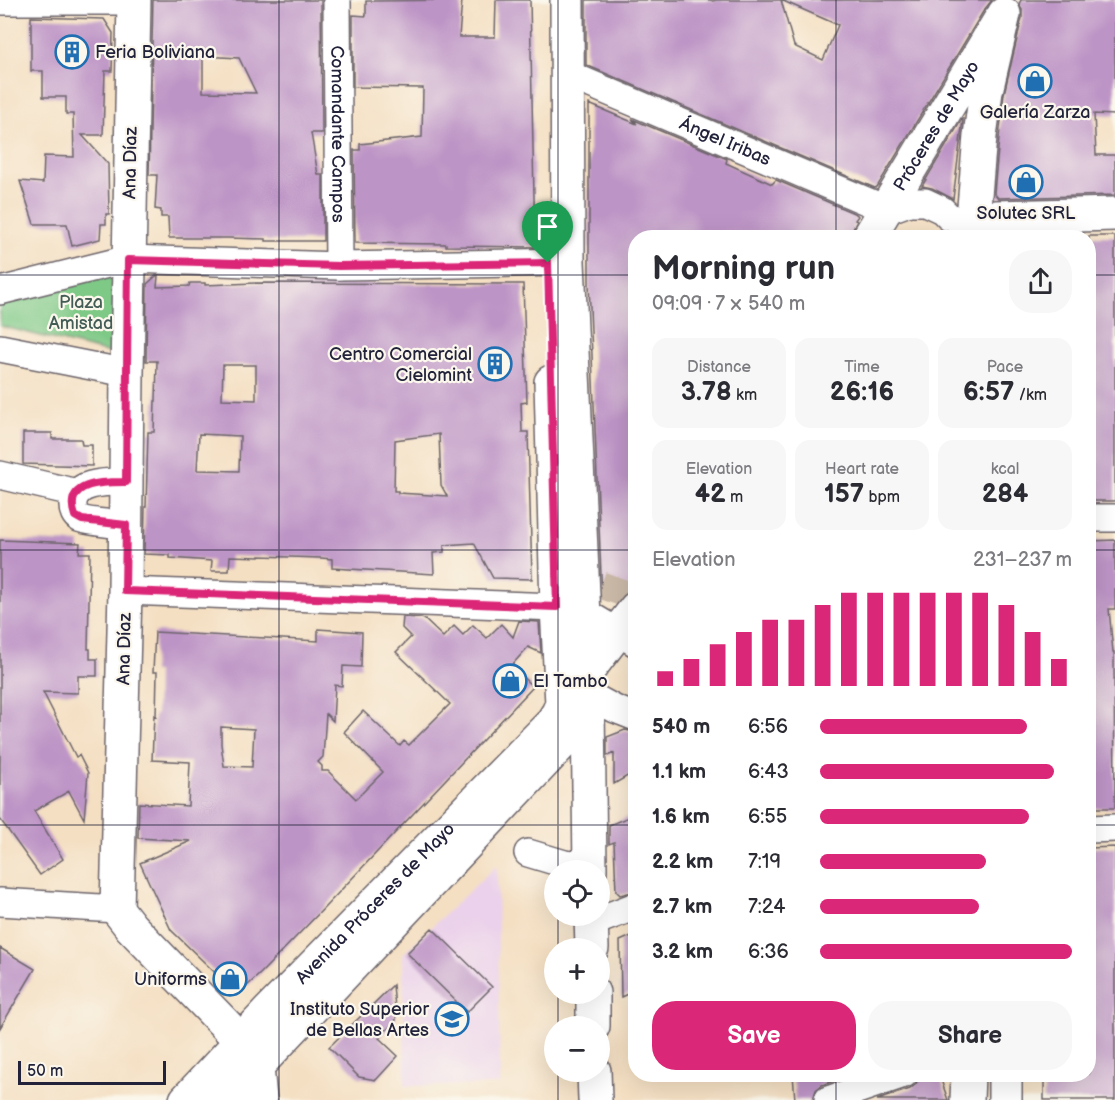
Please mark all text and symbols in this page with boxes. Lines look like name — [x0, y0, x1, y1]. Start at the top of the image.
building icon: Feria Boliviana — [54, 34, 90, 70]
place label: Feria Boliviana — [95, 42, 215, 63]
street label: Comandante Campos — [326, 45, 349, 223]
street label: Próceres de Mayo — [889, 57, 984, 195]
shop icon: Galería Zarza — [1017, 63, 1053, 99]
place label: Galería Zarza — [980, 102, 1090, 123]
street label: Ángel Iribas — [676, 111, 774, 170]
street label: Ana Díaz — [119, 126, 142, 199]
shop icon: Solutec SRL — [1008, 164, 1044, 200]
pin — [522, 201, 573, 263]
place label: Solutec SRL — [977, 203, 1076, 224]
icon: arrive — [531, 210, 564, 243]
text: Morning run — [652, 249, 835, 289]
button: share — [1009, 250, 1072, 313]
park label: Plaza Amistad — [49, 292, 113, 334]
text: 09:09 · 7 × 540 m — [652, 292, 805, 316]
place label: Centro Comercial Cielomint — [329, 344, 472, 386]
building icon: Centro Comercial Cielomint — [477, 346, 513, 382]
text: Distance — [687, 358, 751, 377]
text: Time — [844, 358, 880, 377]
text: Pace — [987, 358, 1023, 377]
text: 3.78 — [681, 377, 732, 408]
text: 26:16 — [830, 377, 894, 408]
text: 6:57 — [963, 377, 1014, 408]
text: km — [732, 386, 757, 405]
text: /km — [1014, 386, 1047, 405]
text: Elevation — [686, 460, 752, 479]
text: Heart rate — [825, 460, 899, 479]
text: kcal — [991, 460, 1019, 479]
text: 42 — [695, 479, 726, 510]
text: 157 — [824, 479, 864, 510]
text: 284 — [982, 479, 1028, 510]
text: m — [726, 488, 743, 507]
text: bpm — [864, 488, 900, 507]
text: Elevation — [652, 548, 735, 572]
text: 231–237 m — [973, 548, 1072, 572]
street label: Ana Díaz — [113, 612, 136, 685]
shop icon: El Tambo — [492, 663, 528, 699]
place label: El Tambo — [533, 671, 608, 692]
text: 540 m — [652, 715, 710, 739]
text: 6:56 — [748, 715, 788, 739]
text: 1.1 km — [652, 760, 706, 784]
text: 6:43 — [748, 760, 789, 784]
text: 1.6 km — [652, 805, 710, 829]
text: 6:55 — [748, 805, 787, 829]
street label: Avenida Próceres de Mayo — [292, 818, 459, 988]
text: 2.2 km — [652, 850, 713, 874]
text: 7:19 — [748, 850, 781, 874]
map controls — [544, 860, 610, 1082]
button: locate — [544, 860, 610, 926]
text: 2.7 km — [652, 895, 712, 919]
text: 7:24 — [748, 895, 786, 919]
button: + — [544, 938, 610, 1004]
text: 3.2 km — [652, 940, 713, 964]
text: 6:36 — [748, 940, 789, 964]
shop icon: Uniforms — [212, 961, 248, 997]
place label: Uniforms — [134, 969, 207, 990]
place label: Instituto Superior de Bellas Artes — [290, 999, 429, 1041]
school or university icon: Instituto Superior de Bellas Artes — [434, 1001, 470, 1037]
button: Save — [652, 1001, 856, 1070]
button: Share — [868, 1001, 1072, 1070]
button: − — [544, 1016, 610, 1082]
scale bar — [18, 1058, 166, 1086]
text: 50 m — [27, 1062, 63, 1081]

